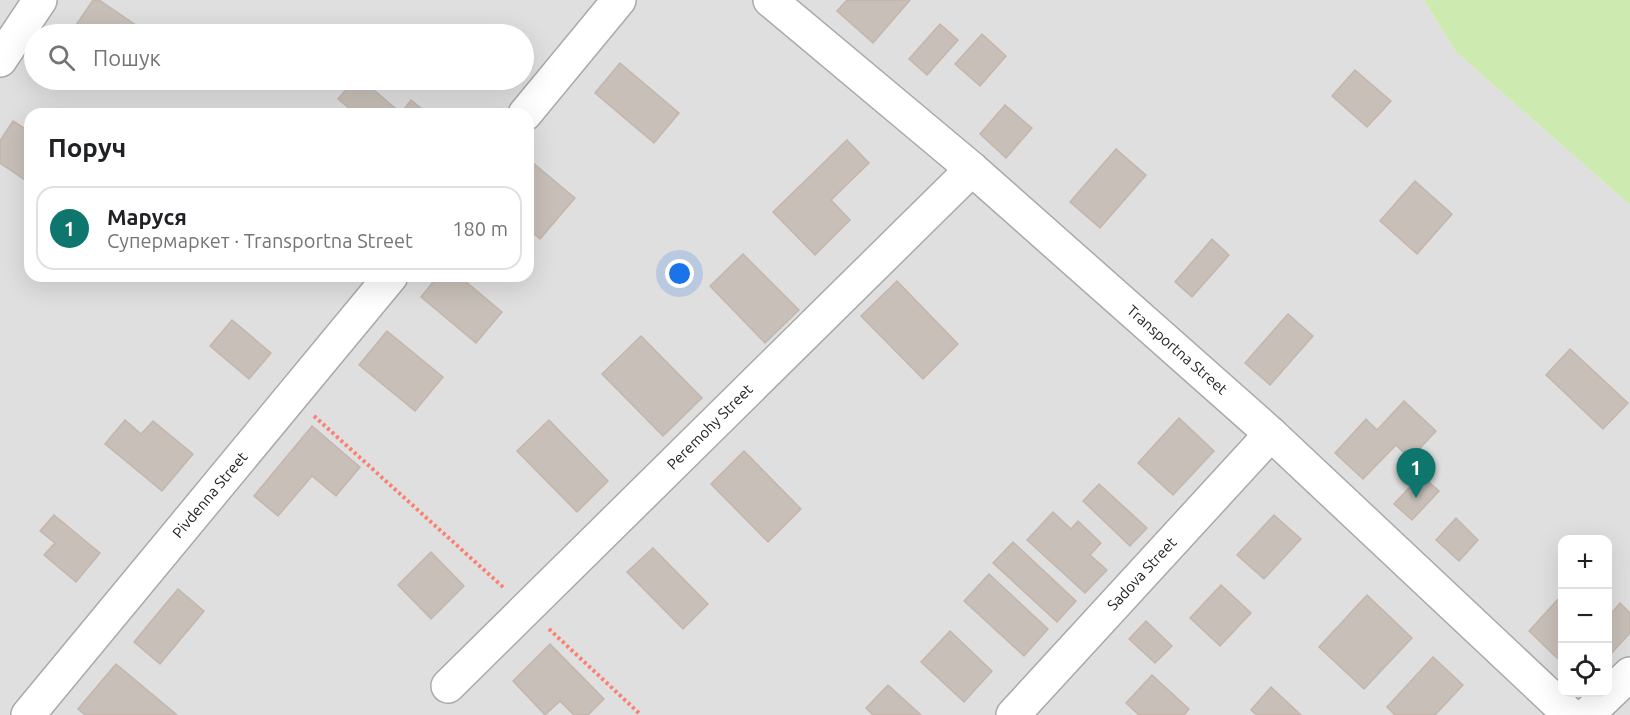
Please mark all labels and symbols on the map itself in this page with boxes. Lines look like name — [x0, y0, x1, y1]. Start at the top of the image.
your location — [665, 259, 694, 288]
street label: Transportna Street — [1124, 302, 1231, 398]
street label: Peremohy Street — [663, 380, 756, 473]
street label: Pivdenna Street — [169, 448, 251, 541]
pin: 1 — [1396, 448, 1436, 498]
street label: Sadova Street — [1104, 534, 1180, 614]

